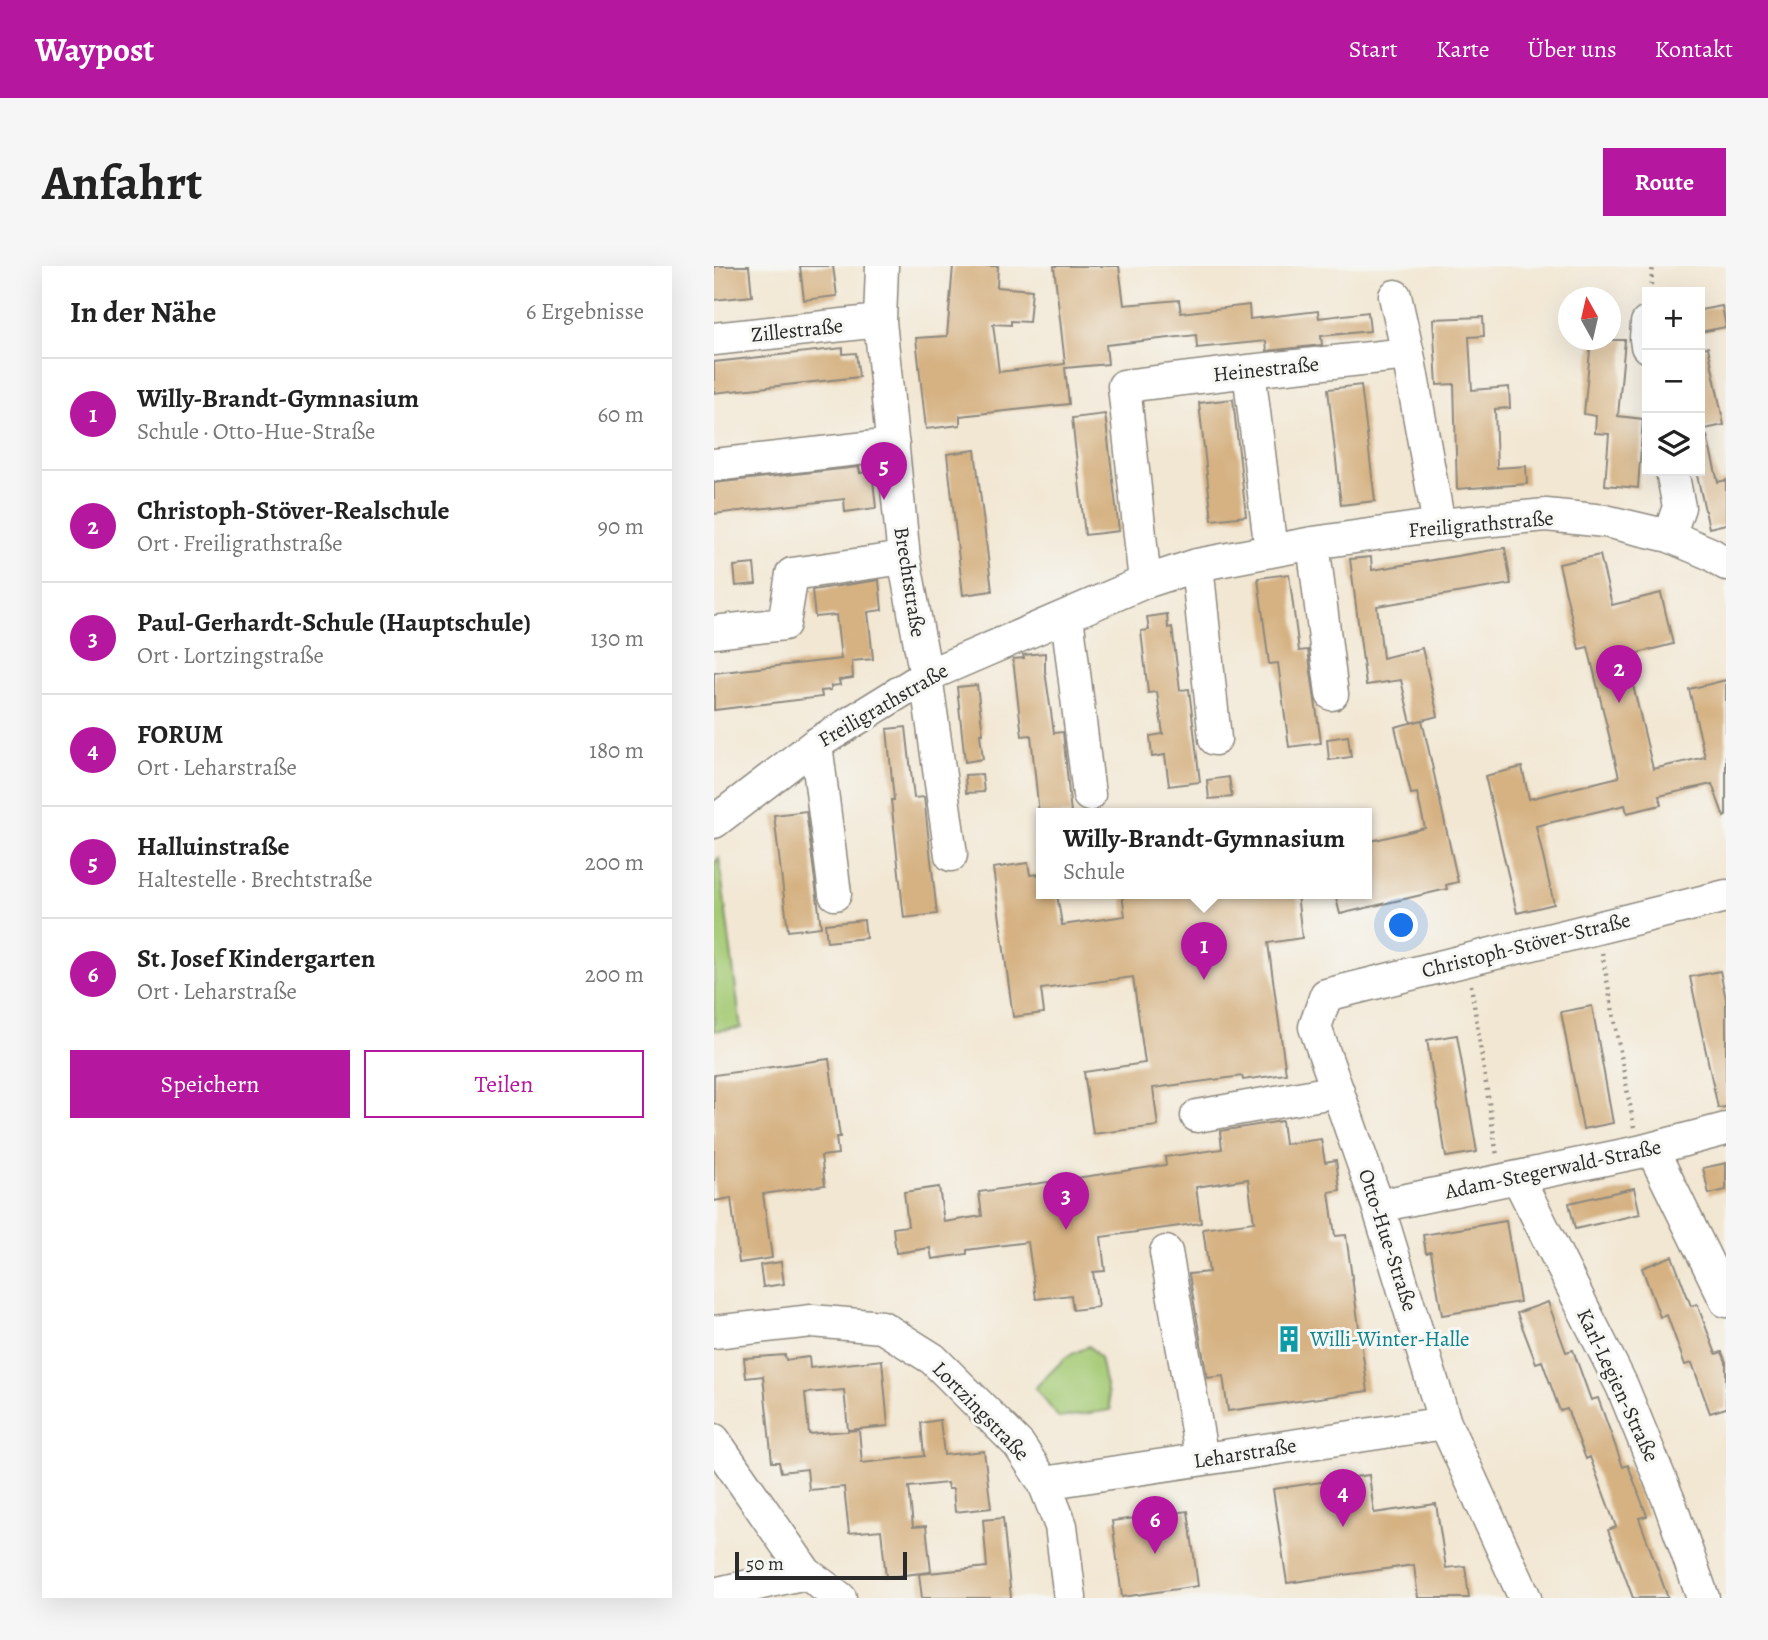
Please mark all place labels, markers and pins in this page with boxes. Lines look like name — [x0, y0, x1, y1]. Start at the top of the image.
pin: 5 — [861, 442, 907, 500]
pin: 2 — [1596, 645, 1642, 703]
pin: 1 — [1181, 922, 1227, 980]
pin: 3 — [1043, 1172, 1089, 1230]
building icon: Willi-Winter-Halle — [1274, 1324, 1304, 1354]
place label: Willi-Winter-Halle — [1309, 1325, 1469, 1353]
pin: 4 — [1320, 1469, 1366, 1527]
pin: 6 — [1132, 1496, 1178, 1554]

